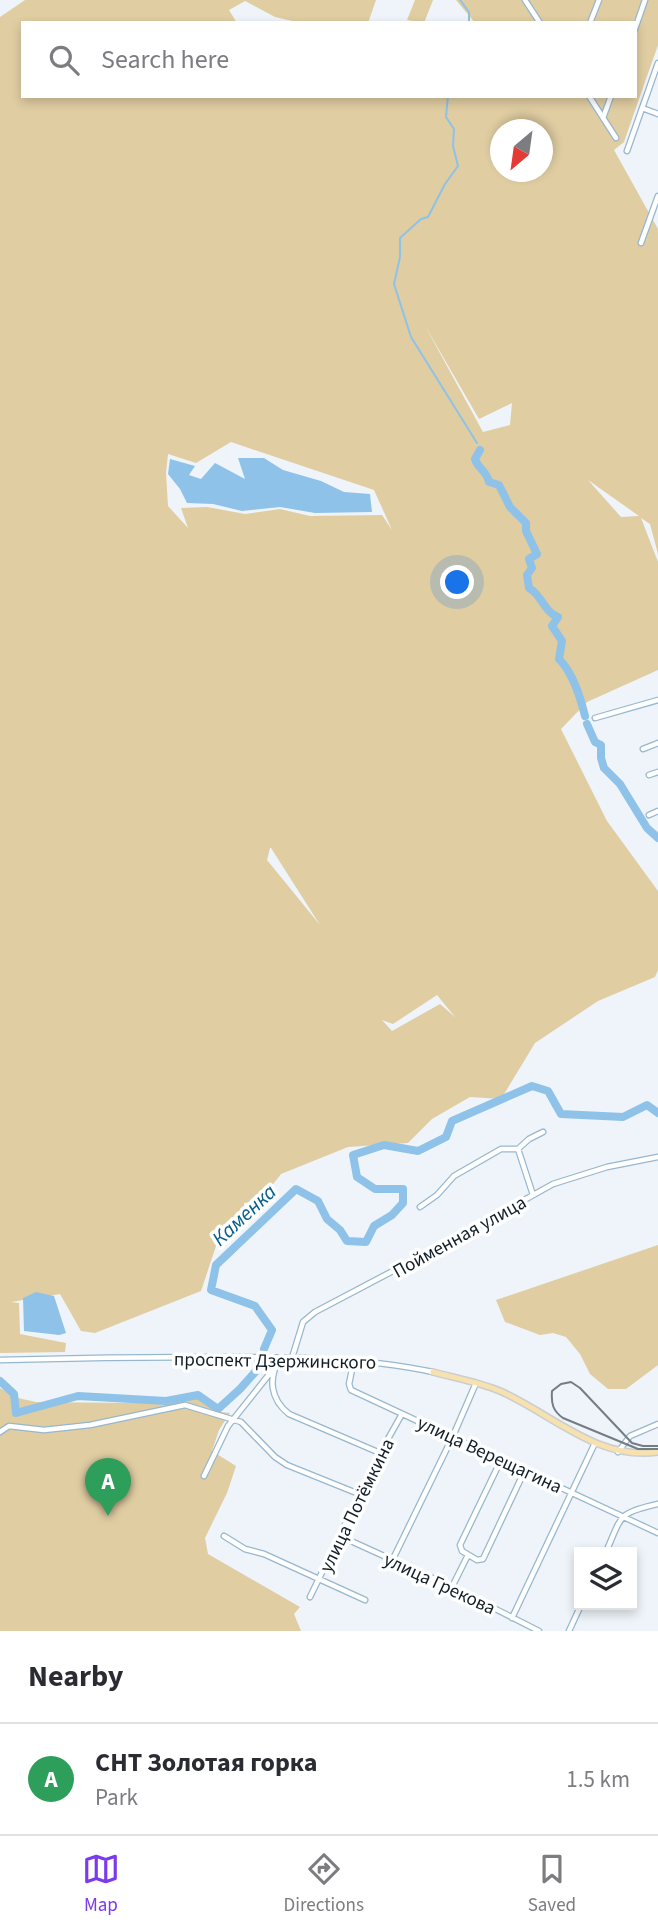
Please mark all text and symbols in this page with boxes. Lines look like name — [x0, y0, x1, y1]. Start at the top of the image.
search box — [21, 21, 637, 98]
icon: search — [45, 41, 83, 79]
text: Search here — [101, 41, 229, 78]
north arrow — [490, 119, 553, 182]
your location — [440, 565, 474, 599]
water label: Каменка — [205, 1177, 283, 1253]
street label: Пойменная улица — [388, 1189, 531, 1285]
street label: проспект Дзержинского — [174, 1346, 376, 1377]
street label: улица Верещагина — [412, 1410, 566, 1501]
street label: улица Потёмкина — [313, 1434, 402, 1577]
pin: A — [85, 1458, 131, 1516]
street label: улица Грекова — [379, 1547, 500, 1622]
map controls — [574, 1547, 637, 1610]
button: layers — [574, 1547, 637, 1610]
text: Nearby — [28, 1655, 123, 1698]
text: СНТ Золотая горка — [95, 1744, 318, 1781]
text: A — [44, 1763, 58, 1796]
text: 1.5 km — [566, 1763, 630, 1796]
text: Park — [95, 1781, 138, 1814]
tab: Map — [82, 1850, 120, 1919]
tab: Directions — [284, 1850, 364, 1919]
tab: Saved — [528, 1850, 576, 1919]

